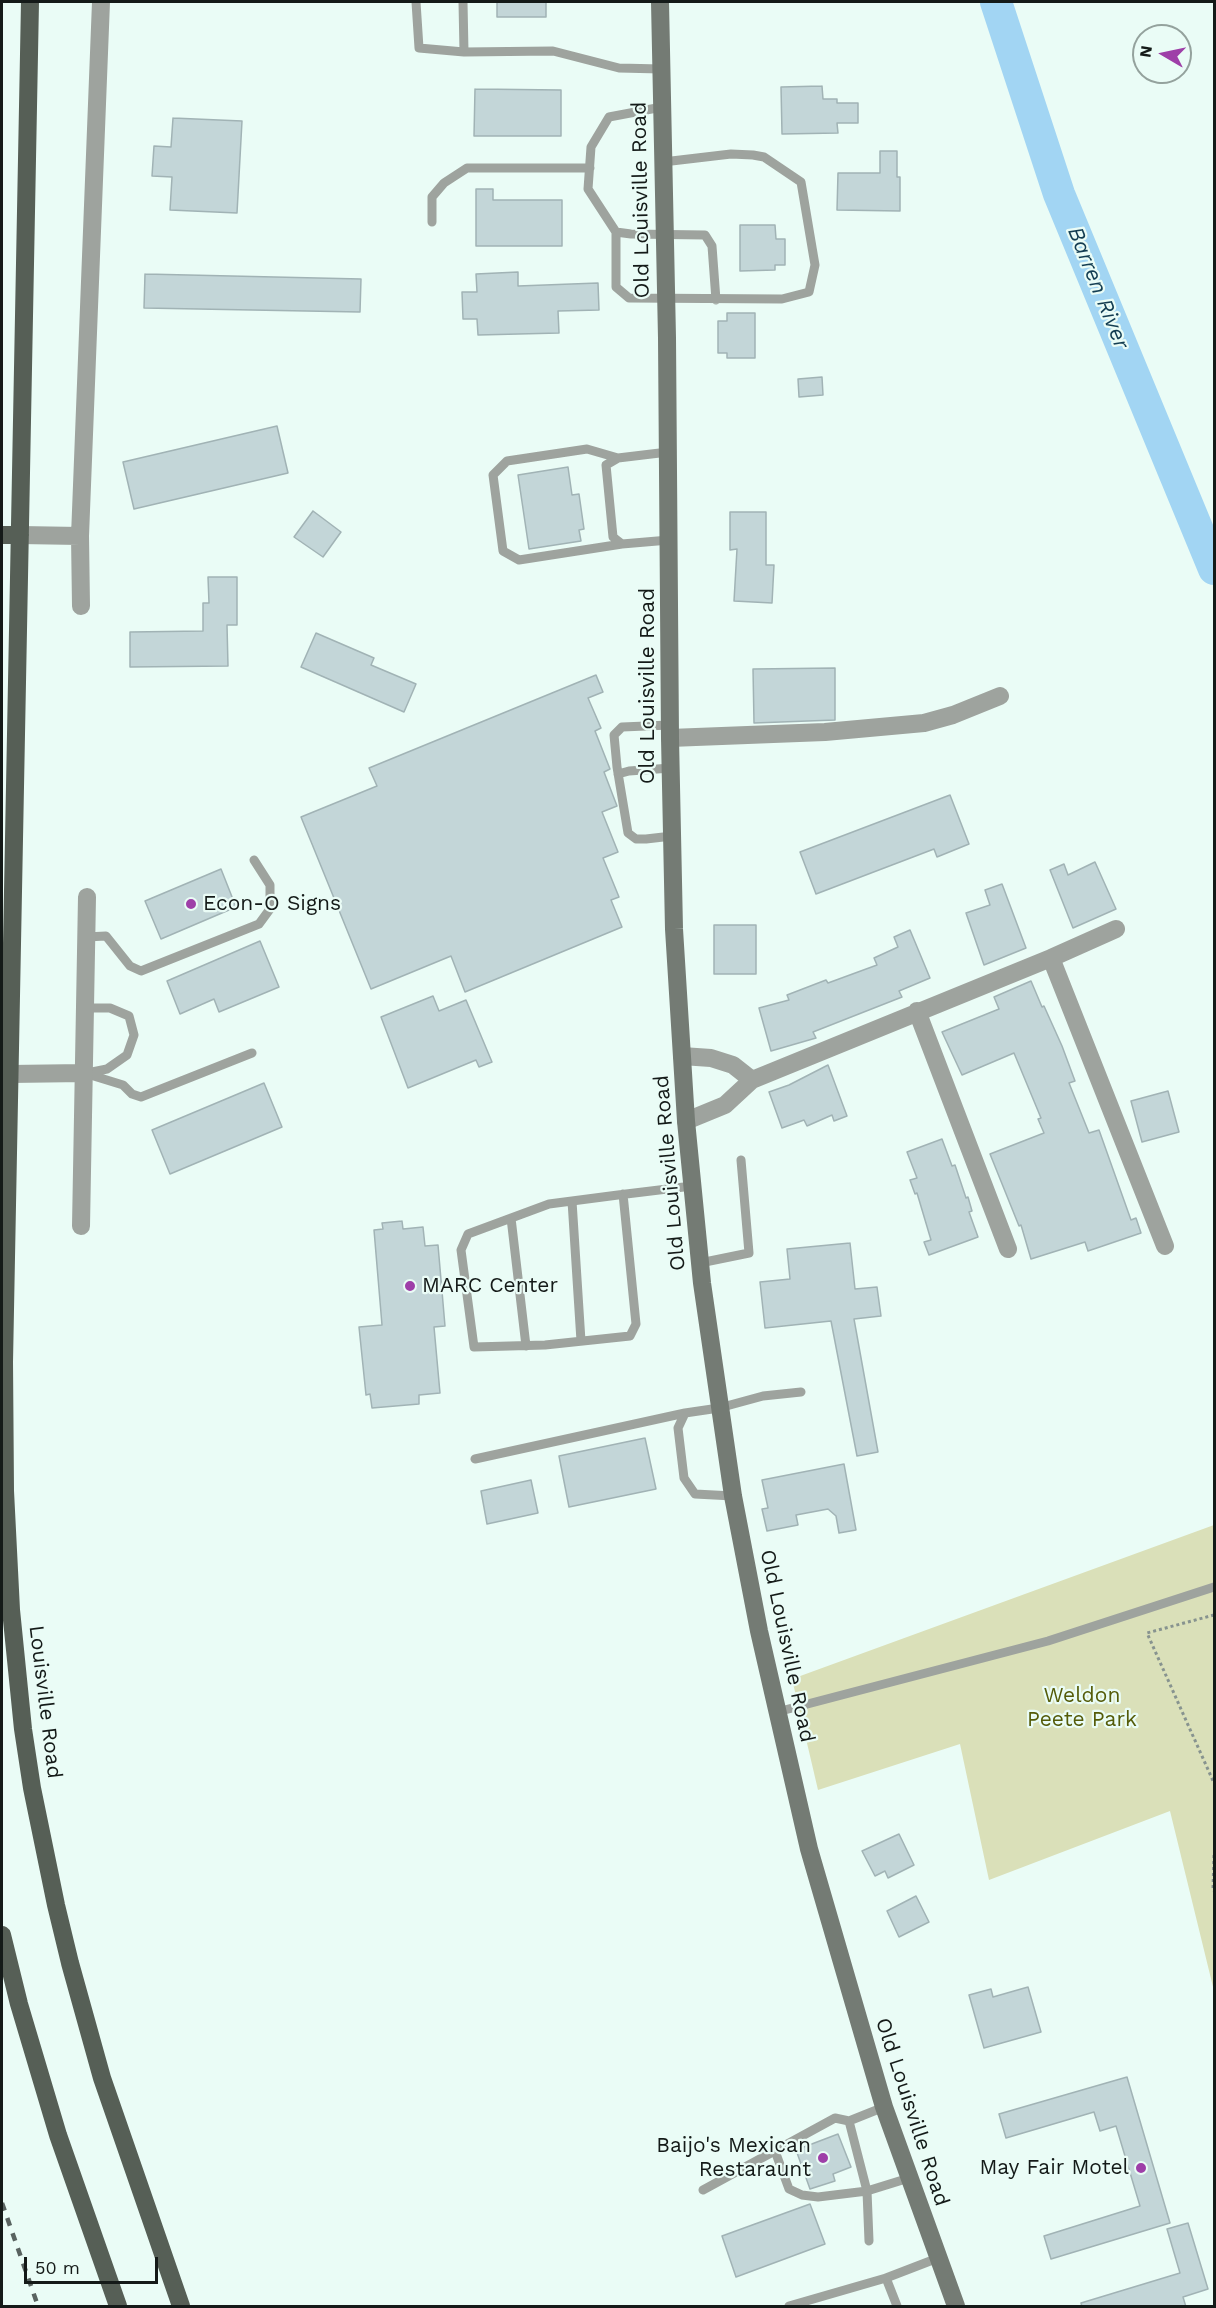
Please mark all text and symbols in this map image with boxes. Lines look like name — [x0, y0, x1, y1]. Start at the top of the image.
north arrow — [1132, 24, 1192, 84]
text: N — [1135, 44, 1156, 59]
street label: Old Louisville Road — [627, 102, 655, 298]
water label: Barren River — [1061, 223, 1135, 353]
street label: Old Louisville Road — [635, 588, 661, 784]
place label: Econ-O Signs — [203, 891, 341, 917]
marker: Econ-O Signs — [184, 897, 198, 911]
street label: Old Louisville Road — [649, 1074, 691, 1272]
place label: MARC Center — [422, 1273, 558, 1299]
marker: MARC Center — [403, 1279, 417, 1293]
street label: Old Louisville Road — [754, 1547, 820, 1745]
street label: Louisville Road — [23, 1624, 67, 1780]
park label: Weldon Peete Park — [1027, 1683, 1137, 1733]
street label: Old Louisville Road — [870, 2015, 954, 2209]
place label: Baijo's Mexican Restaraunt — [656, 2133, 811, 2183]
marker: Baijo's Mexican Restaraunt — [816, 2151, 830, 2165]
place label: May Fair Motel — [979, 2155, 1129, 2181]
marker: May Fair Motel — [1134, 2161, 1148, 2175]
scale bar — [27, 2245, 160, 2283]
text: 50 m — [35, 2257, 80, 2278]

